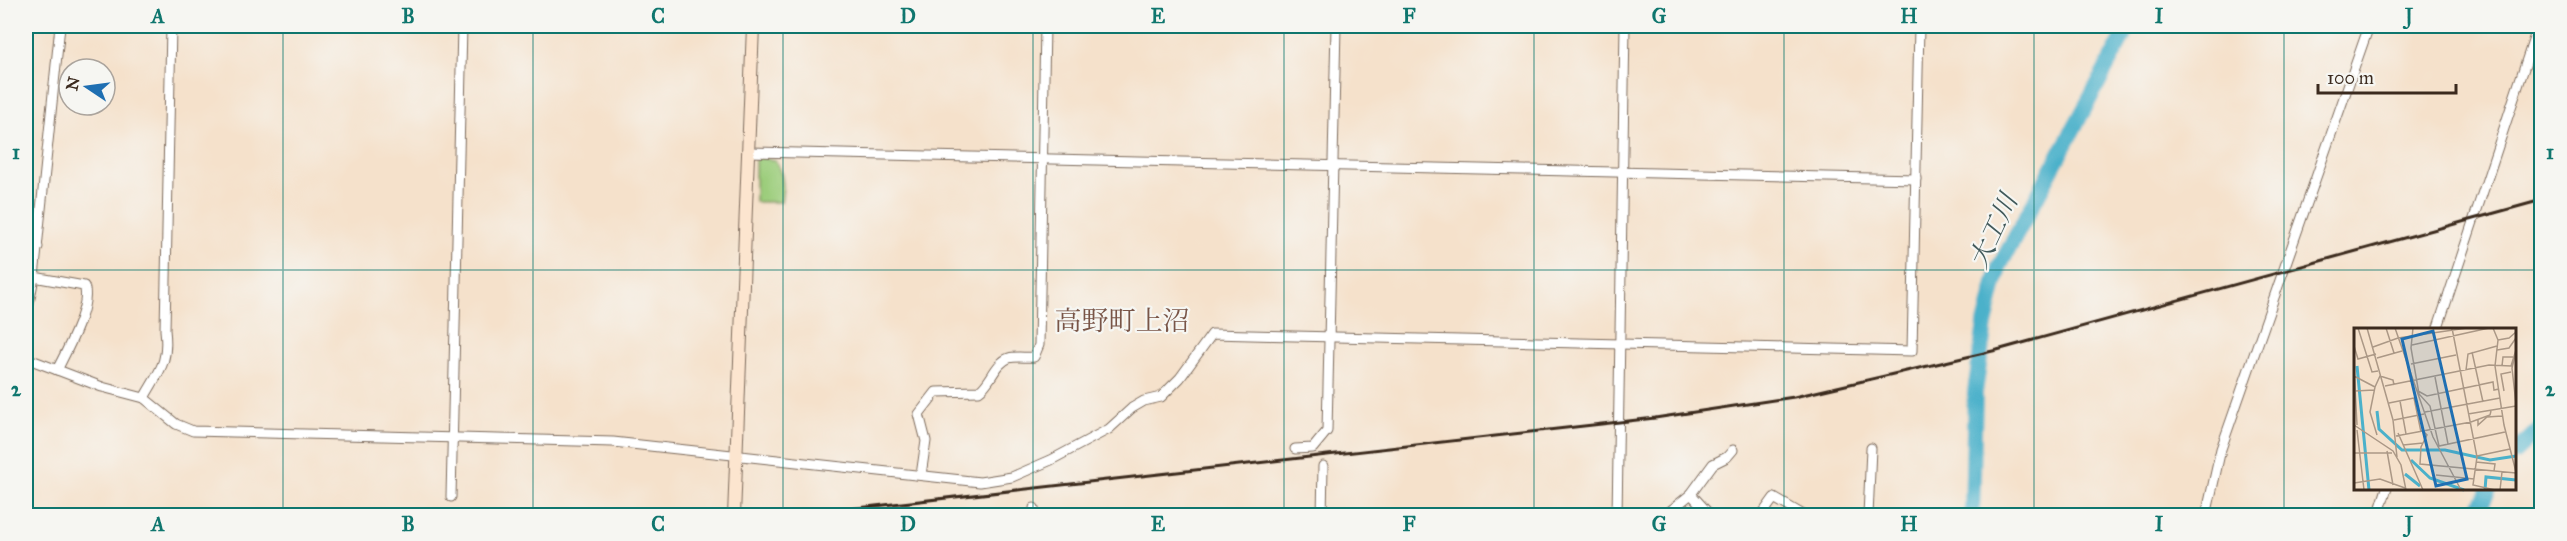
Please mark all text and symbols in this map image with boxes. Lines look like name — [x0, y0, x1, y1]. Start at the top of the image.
text: A — [149, 4, 165, 28]
text: B — [401, 4, 415, 28]
text: C — [651, 4, 665, 28]
text: D — [900, 4, 916, 28]
text: E — [1151, 4, 1166, 28]
text: F — [1402, 4, 1416, 28]
text: G — [1652, 4, 1667, 28]
text: H — [1900, 4, 1918, 28]
text: I — [2155, 4, 2164, 28]
text: J — [2402, 4, 2414, 30]
north arrow — [57, 57, 117, 117]
scale bar — [2318, 57, 2456, 95]
text: 100 m — [2327, 67, 2374, 89]
text: N — [62, 75, 84, 92]
text: 1 — [12, 140, 20, 164]
text: 1 — [2546, 140, 2554, 164]
water label: 大工川 — [1962, 186, 2025, 273]
district label: 高野町上沼 — [1055, 304, 1190, 337]
inset map — [2354, 328, 2516, 490]
text: 2 — [11, 377, 22, 401]
text: 2 — [2545, 377, 2556, 401]
text: A — [149, 512, 165, 536]
text: B — [401, 512, 415, 536]
text: C — [651, 512, 665, 536]
text: D — [900, 512, 916, 536]
text: E — [1151, 512, 1166, 536]
text: F — [1402, 512, 1416, 536]
text: G — [1652, 512, 1667, 536]
text: H — [1900, 512, 1918, 536]
text: I — [2155, 512, 2164, 536]
text: J — [2402, 512, 2414, 538]

